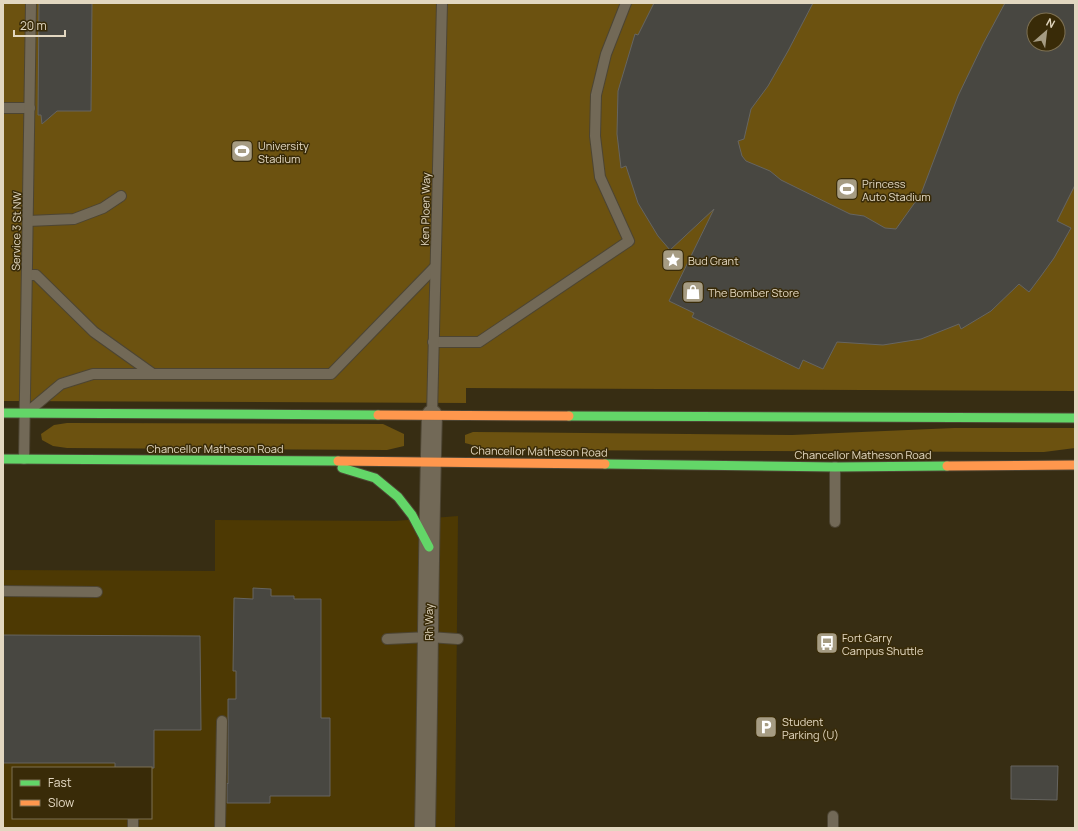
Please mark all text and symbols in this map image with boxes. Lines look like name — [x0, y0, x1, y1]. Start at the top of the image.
scale bar — [14, 12, 65, 38]
north arrow — [1026, 12, 1066, 52]
text: N — [1044, 14, 1058, 31]
text: 20 m — [20, 17, 47, 34]
sports icon: University Stadium — [229, 138, 255, 164]
place label: University Stadium — [258, 138, 309, 166]
street label: Ken Ploen Way — [417, 172, 433, 246]
sports icon: Princess Auto Stadium — [834, 176, 860, 202]
place label: Princess Auto Stadium — [862, 176, 931, 204]
street label: Service 3 St NW — [8, 190, 24, 271]
place icon: Bud Grant — [660, 247, 686, 273]
place label: Bud Grant — [688, 253, 739, 268]
shop icon: The Bomber Store — [680, 279, 706, 305]
place label: The Bomber Store — [708, 285, 800, 300]
street label: Chancellor Matheson Road — [147, 441, 284, 456]
street label: Chancellor Matheson Road — [470, 442, 608, 460]
street label: Chancellor Matheson Road — [795, 447, 932, 462]
street label: Rh Way — [421, 603, 436, 641]
bus stop icon: Fort Garry Campus Shuttle — [814, 630, 840, 656]
place label: Fort Garry Campus Shuttle — [842, 630, 924, 658]
parking icon: Student Parking (U) — [753, 714, 779, 740]
place label: Student Parking (U) — [782, 714, 839, 742]
legend — [12, 767, 152, 819]
text: Fast — [48, 774, 72, 791]
text: Slow — [48, 794, 74, 811]

